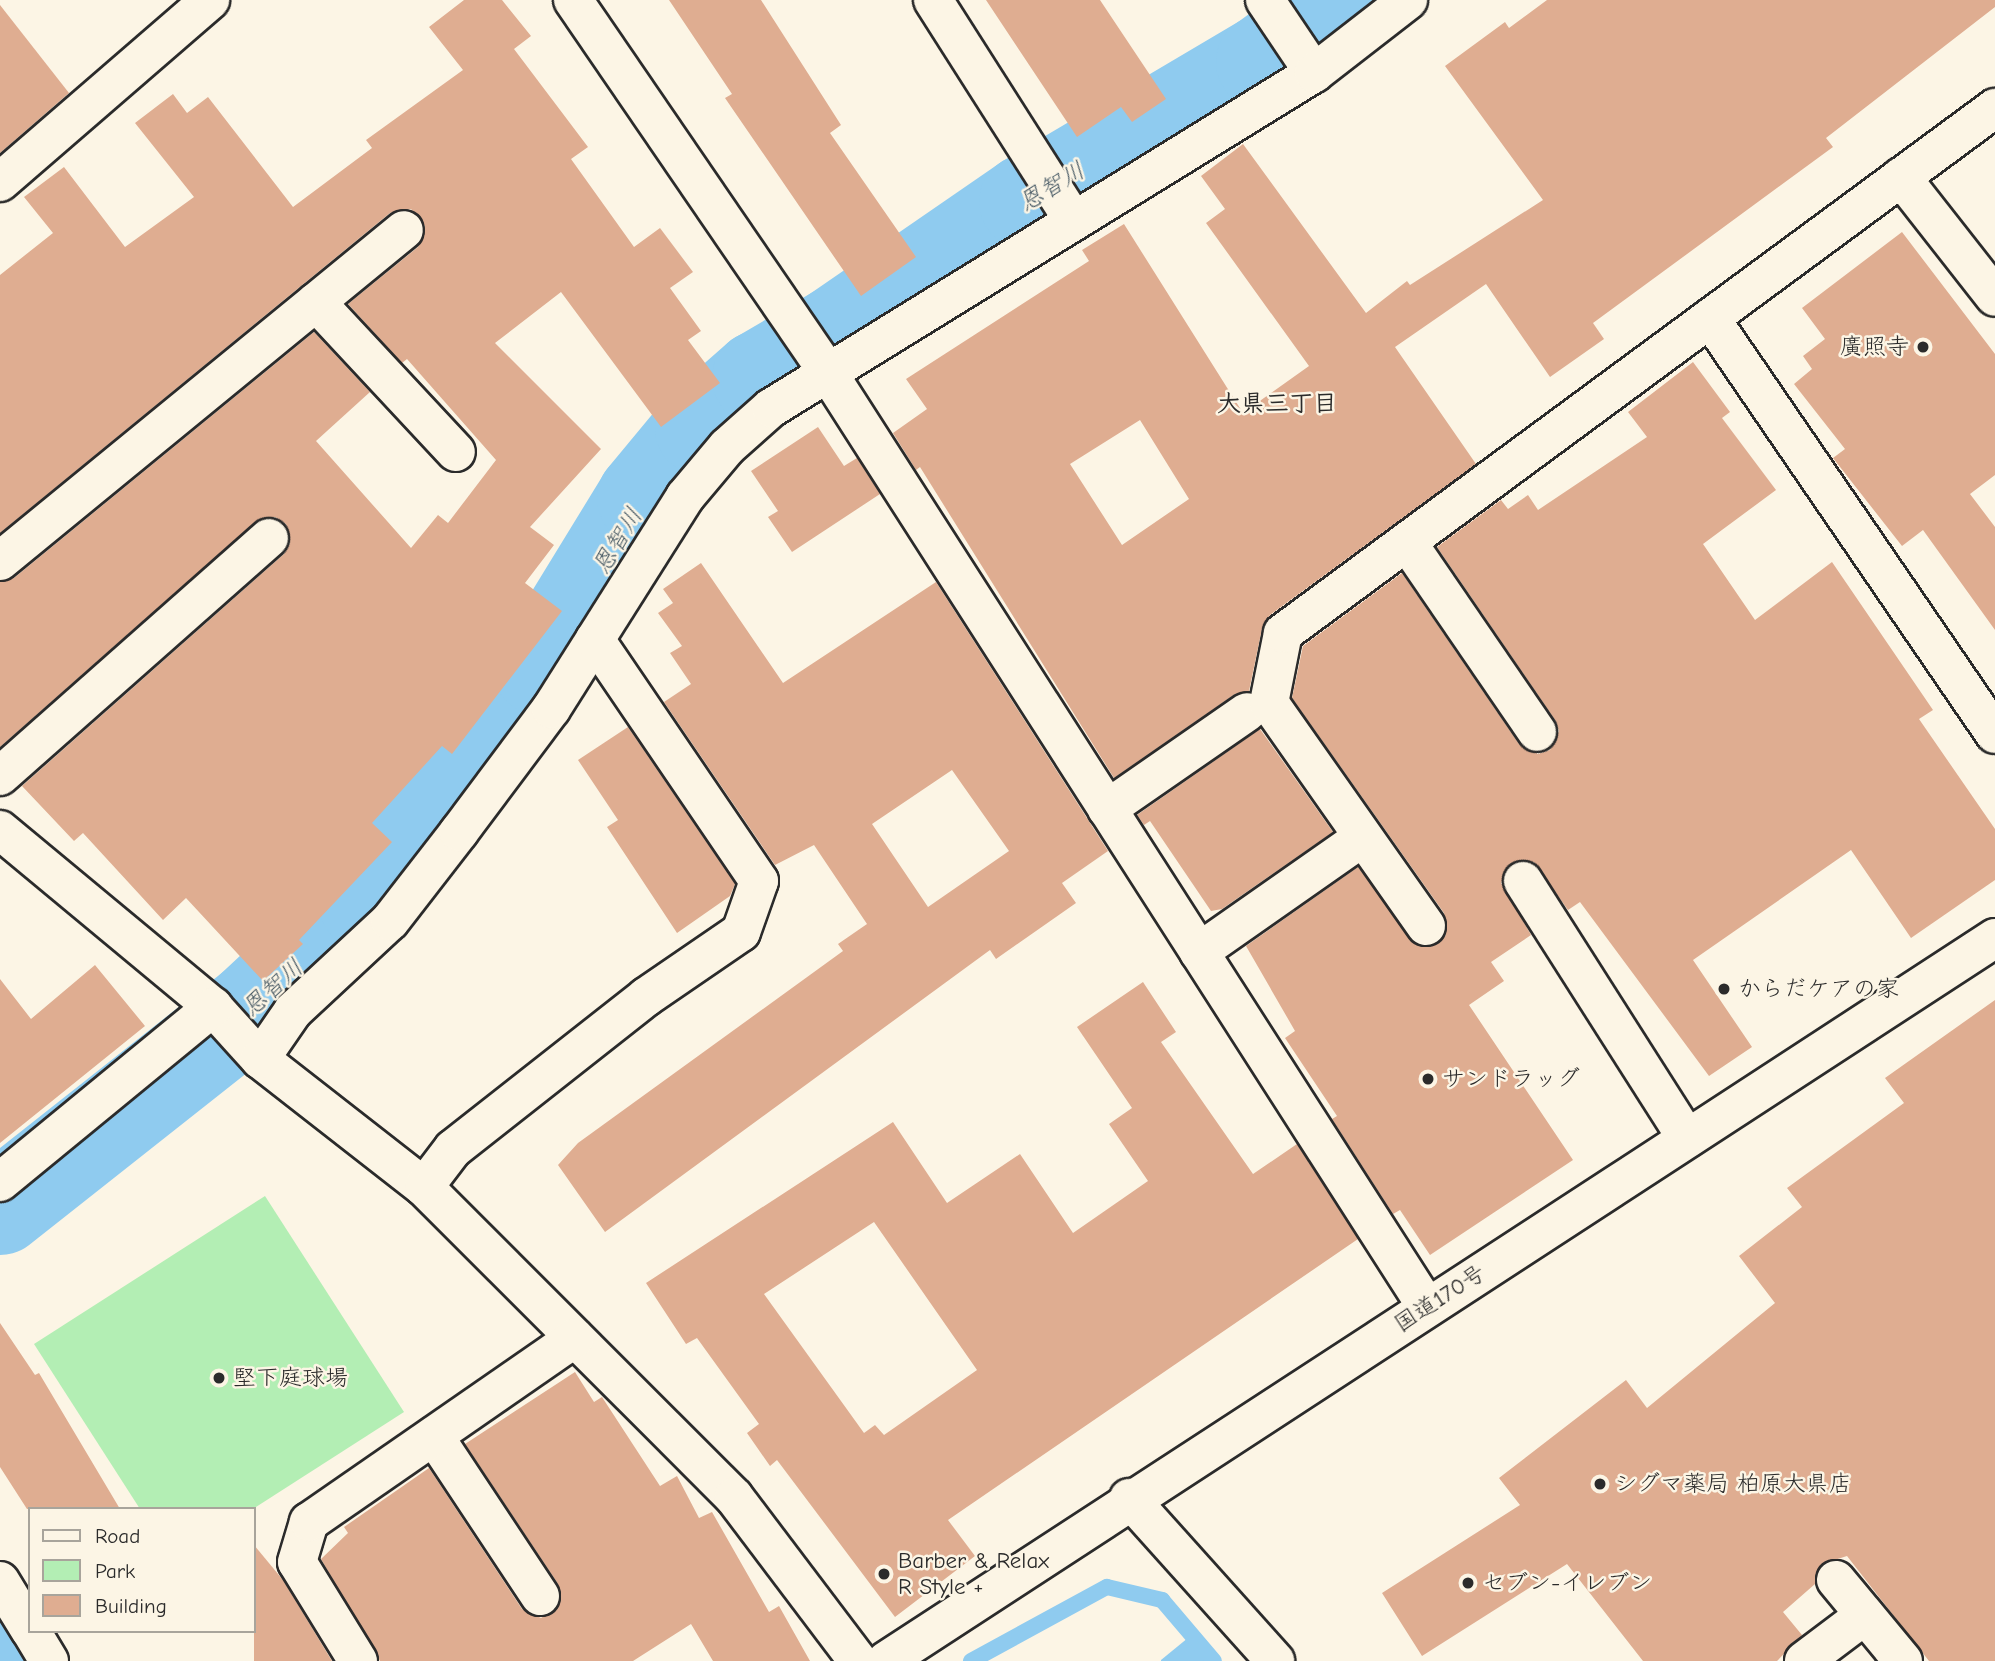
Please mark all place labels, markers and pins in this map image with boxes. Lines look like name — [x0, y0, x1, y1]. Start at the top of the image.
place label: 廣照寺 — [1840, 333, 1909, 361]
marker: 廣照寺 — [1915, 339, 1931, 355]
place label: からだケアの家 — [1738, 975, 1899, 1003]
marker: からだケアの家 — [1716, 981, 1732, 997]
place label: サンドラッグ — [1442, 1065, 1580, 1093]
marker: サンドラッグ — [1420, 1071, 1436, 1087]
place label: 堅下庭球場 — [233, 1364, 348, 1392]
marker: 堅下庭球場 — [211, 1370, 227, 1386]
place label: シグマ薬局 柏原大県店 — [1614, 1470, 1852, 1498]
marker: シグマ薬局 柏原大県店 — [1592, 1476, 1608, 1492]
place label: Barber & Relax R Style + — [898, 1547, 1049, 1601]
marker: Barber & Relax R Style + — [876, 1566, 892, 1582]
place label: セブン-イレブン — [1482, 1569, 1652, 1597]
marker: セブン-イレブン — [1460, 1575, 1476, 1591]

